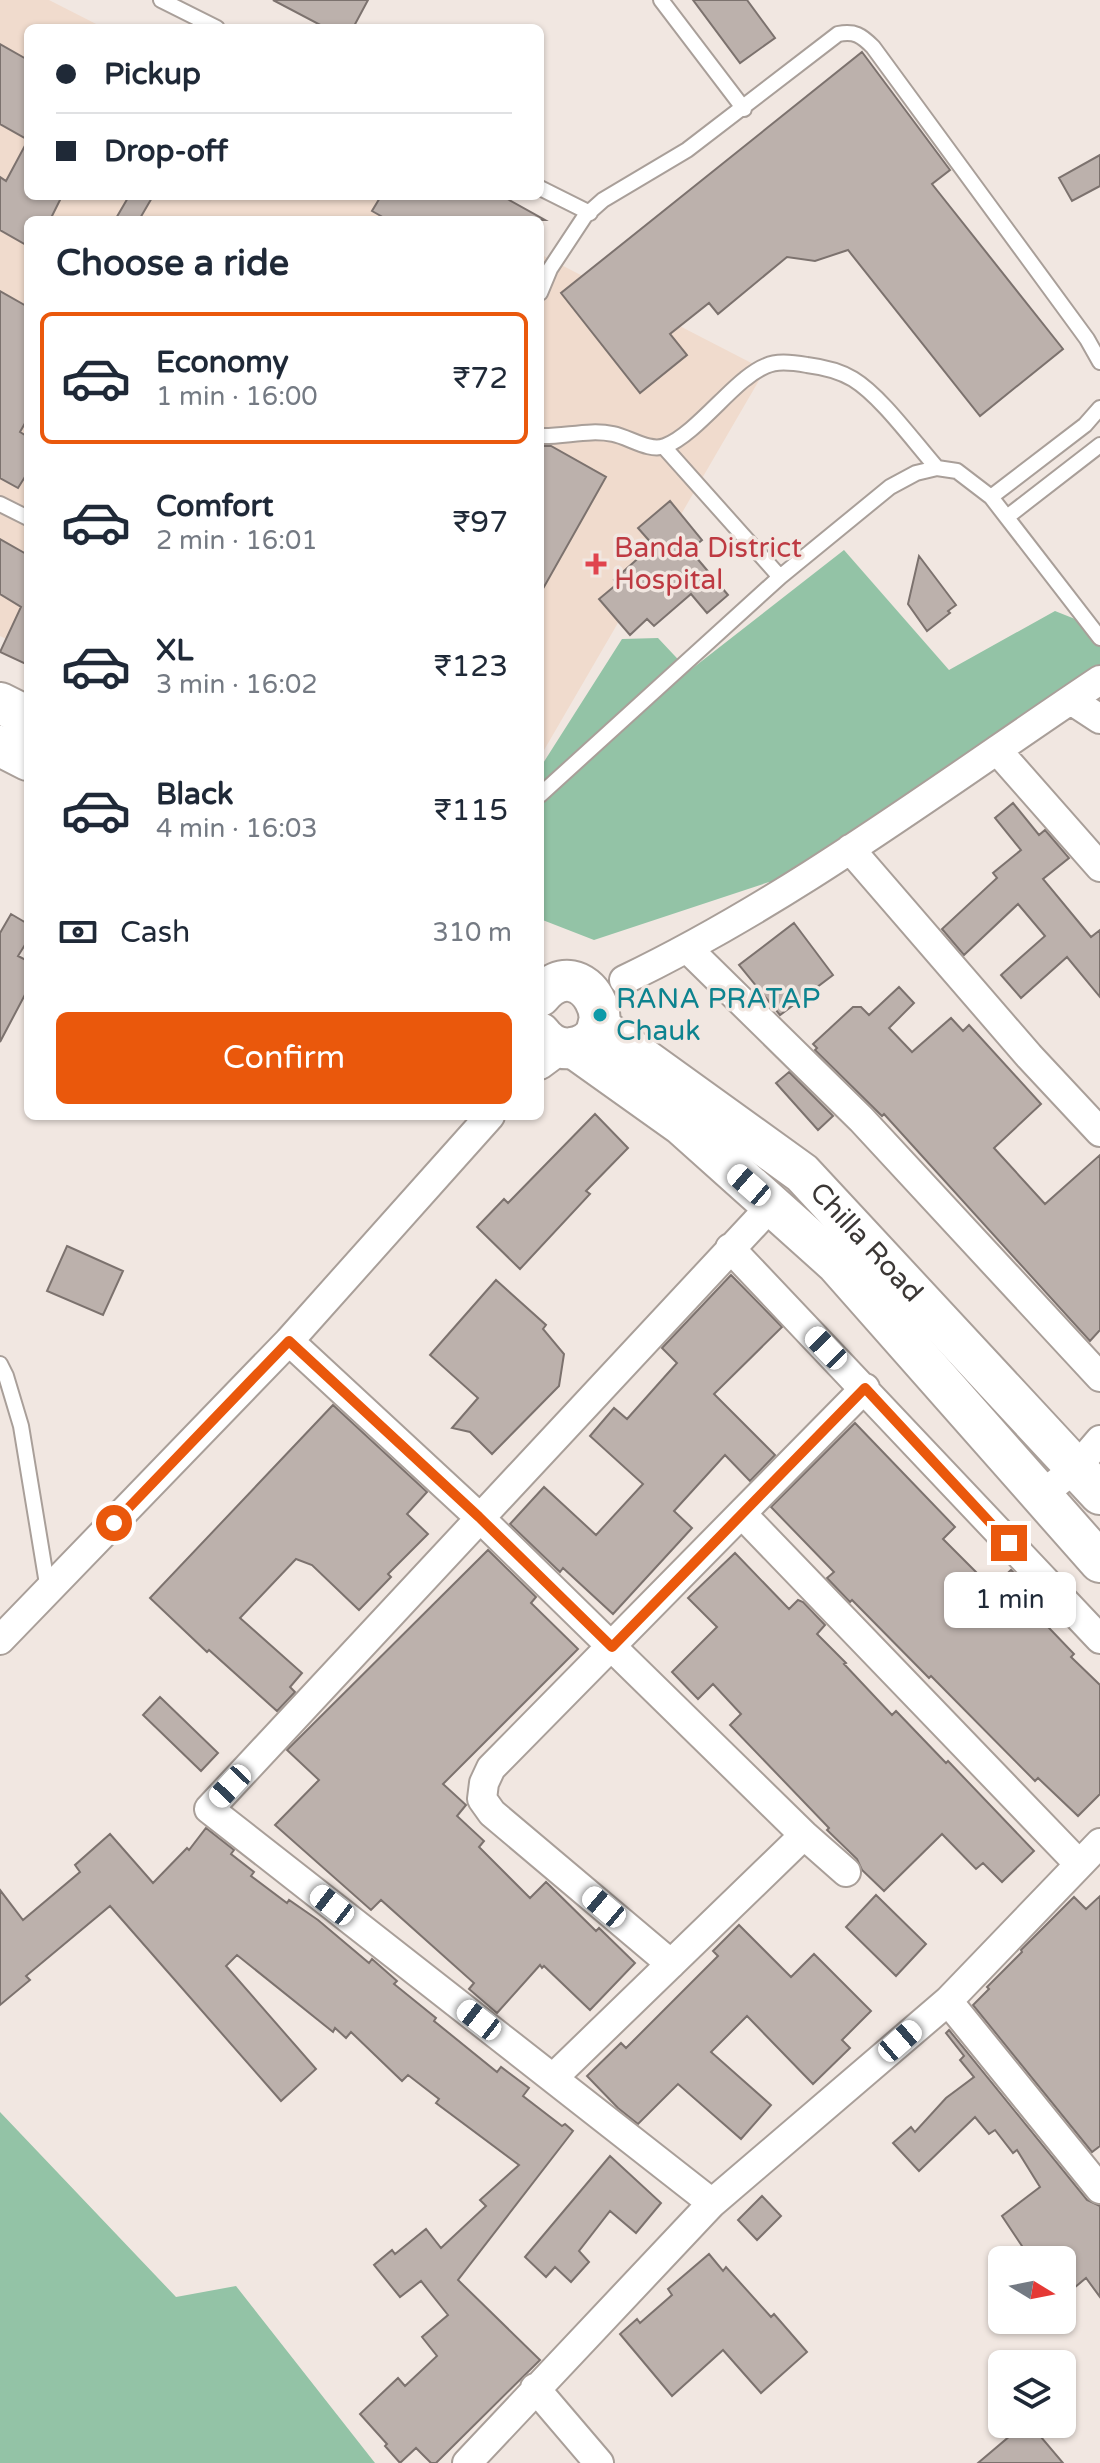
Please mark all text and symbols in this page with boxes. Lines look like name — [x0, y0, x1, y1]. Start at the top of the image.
text: Pickup — [104, 56, 201, 93]
text: Drop-off — [104, 133, 228, 170]
text: Choose a ride — [56, 242, 289, 285]
icon: car — [60, 342, 132, 414]
text: Economy — [156, 344, 289, 381]
text: ₹72 — [453, 360, 508, 397]
text: 1 min · 16:00 — [156, 381, 318, 412]
icon: car — [60, 486, 132, 558]
text: Comfort — [156, 488, 274, 525]
text: ₹97 — [453, 504, 508, 541]
text: 2 min · 16:01 — [156, 525, 318, 556]
place label: Banda District Hospital — [614, 531, 802, 597]
marker: Banda District Hospital — [585, 553, 607, 575]
icon: car — [60, 630, 132, 702]
text: XL — [156, 632, 193, 669]
text: ₹123 — [434, 648, 508, 685]
text: 3 min · 16:02 — [156, 669, 318, 700]
icon: car — [60, 774, 132, 846]
text: Black — [156, 776, 233, 813]
text: ₹115 — [434, 792, 508, 829]
text: 4 min · 16:03 — [156, 813, 318, 844]
icon: cash — [56, 910, 100, 954]
text: Cash — [120, 914, 190, 951]
text: 310 m — [432, 917, 512, 948]
place label: RANA PRATAP Chauk — [616, 982, 820, 1048]
marker: RANA PRATAP Chauk — [591, 1006, 609, 1024]
button: Confirm — [56, 1012, 512, 1104]
car — [723, 1160, 775, 1210]
street label: Chilla Road — [803, 1175, 930, 1309]
car — [801, 1322, 851, 1374]
route start — [96, 1505, 132, 1541]
route end — [991, 1525, 1027, 1561]
callout: 1 min — [943, 1571, 1075, 1627]
text: 1 min — [975, 1584, 1045, 1615]
car — [205, 1760, 255, 1812]
car — [306, 1881, 358, 1929]
car — [578, 1882, 630, 1932]
car — [453, 1996, 505, 2044]
car — [874, 2016, 926, 2066]
north arrow — [988, 2246, 1076, 2334]
map controls — [988, 2246, 1076, 2438]
button: layers — [988, 2350, 1076, 2438]

